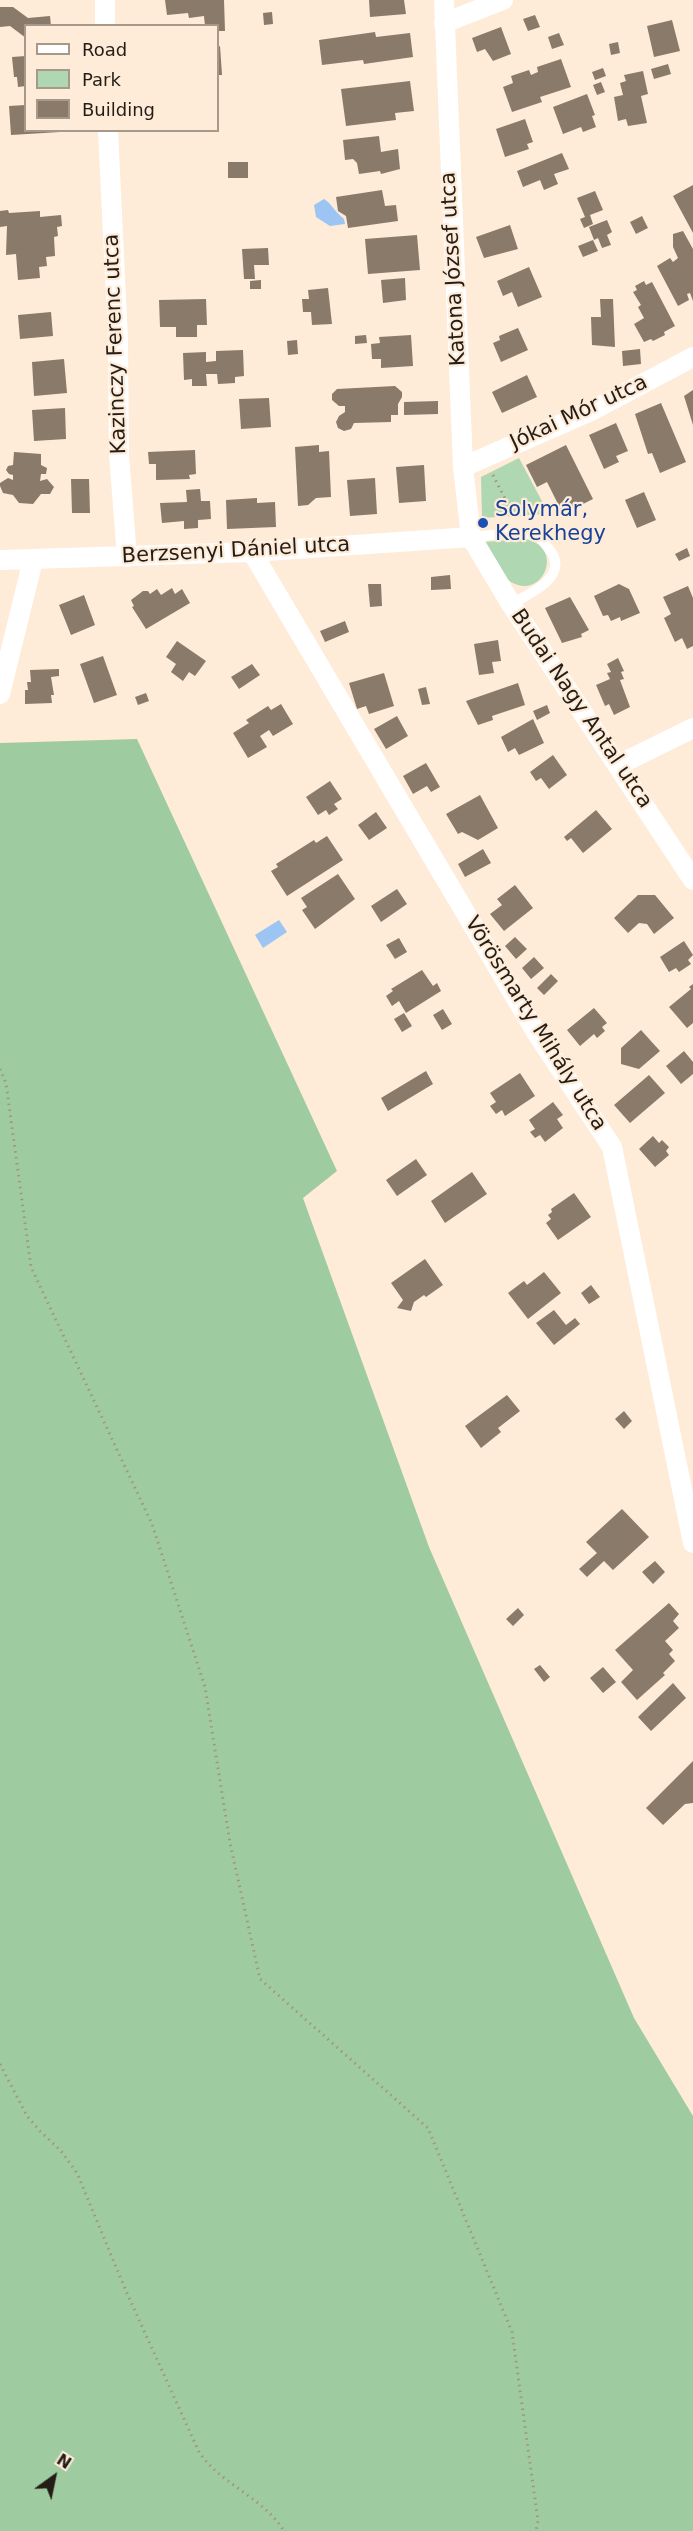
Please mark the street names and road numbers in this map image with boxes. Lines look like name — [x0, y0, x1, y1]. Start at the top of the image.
street label: Katona József utca — [436, 171, 472, 367]
street label: Kazinczy Ferenc utca — [100, 233, 132, 455]
street label: Jókai Mór utca — [506, 370, 652, 456]
street label: Berzsenyi Dániel utca — [121, 532, 351, 570]
street label: Budai Nagy Antal utca — [505, 605, 657, 813]
street label: Vörösmarty Mihály utca — [459, 912, 611, 1136]

